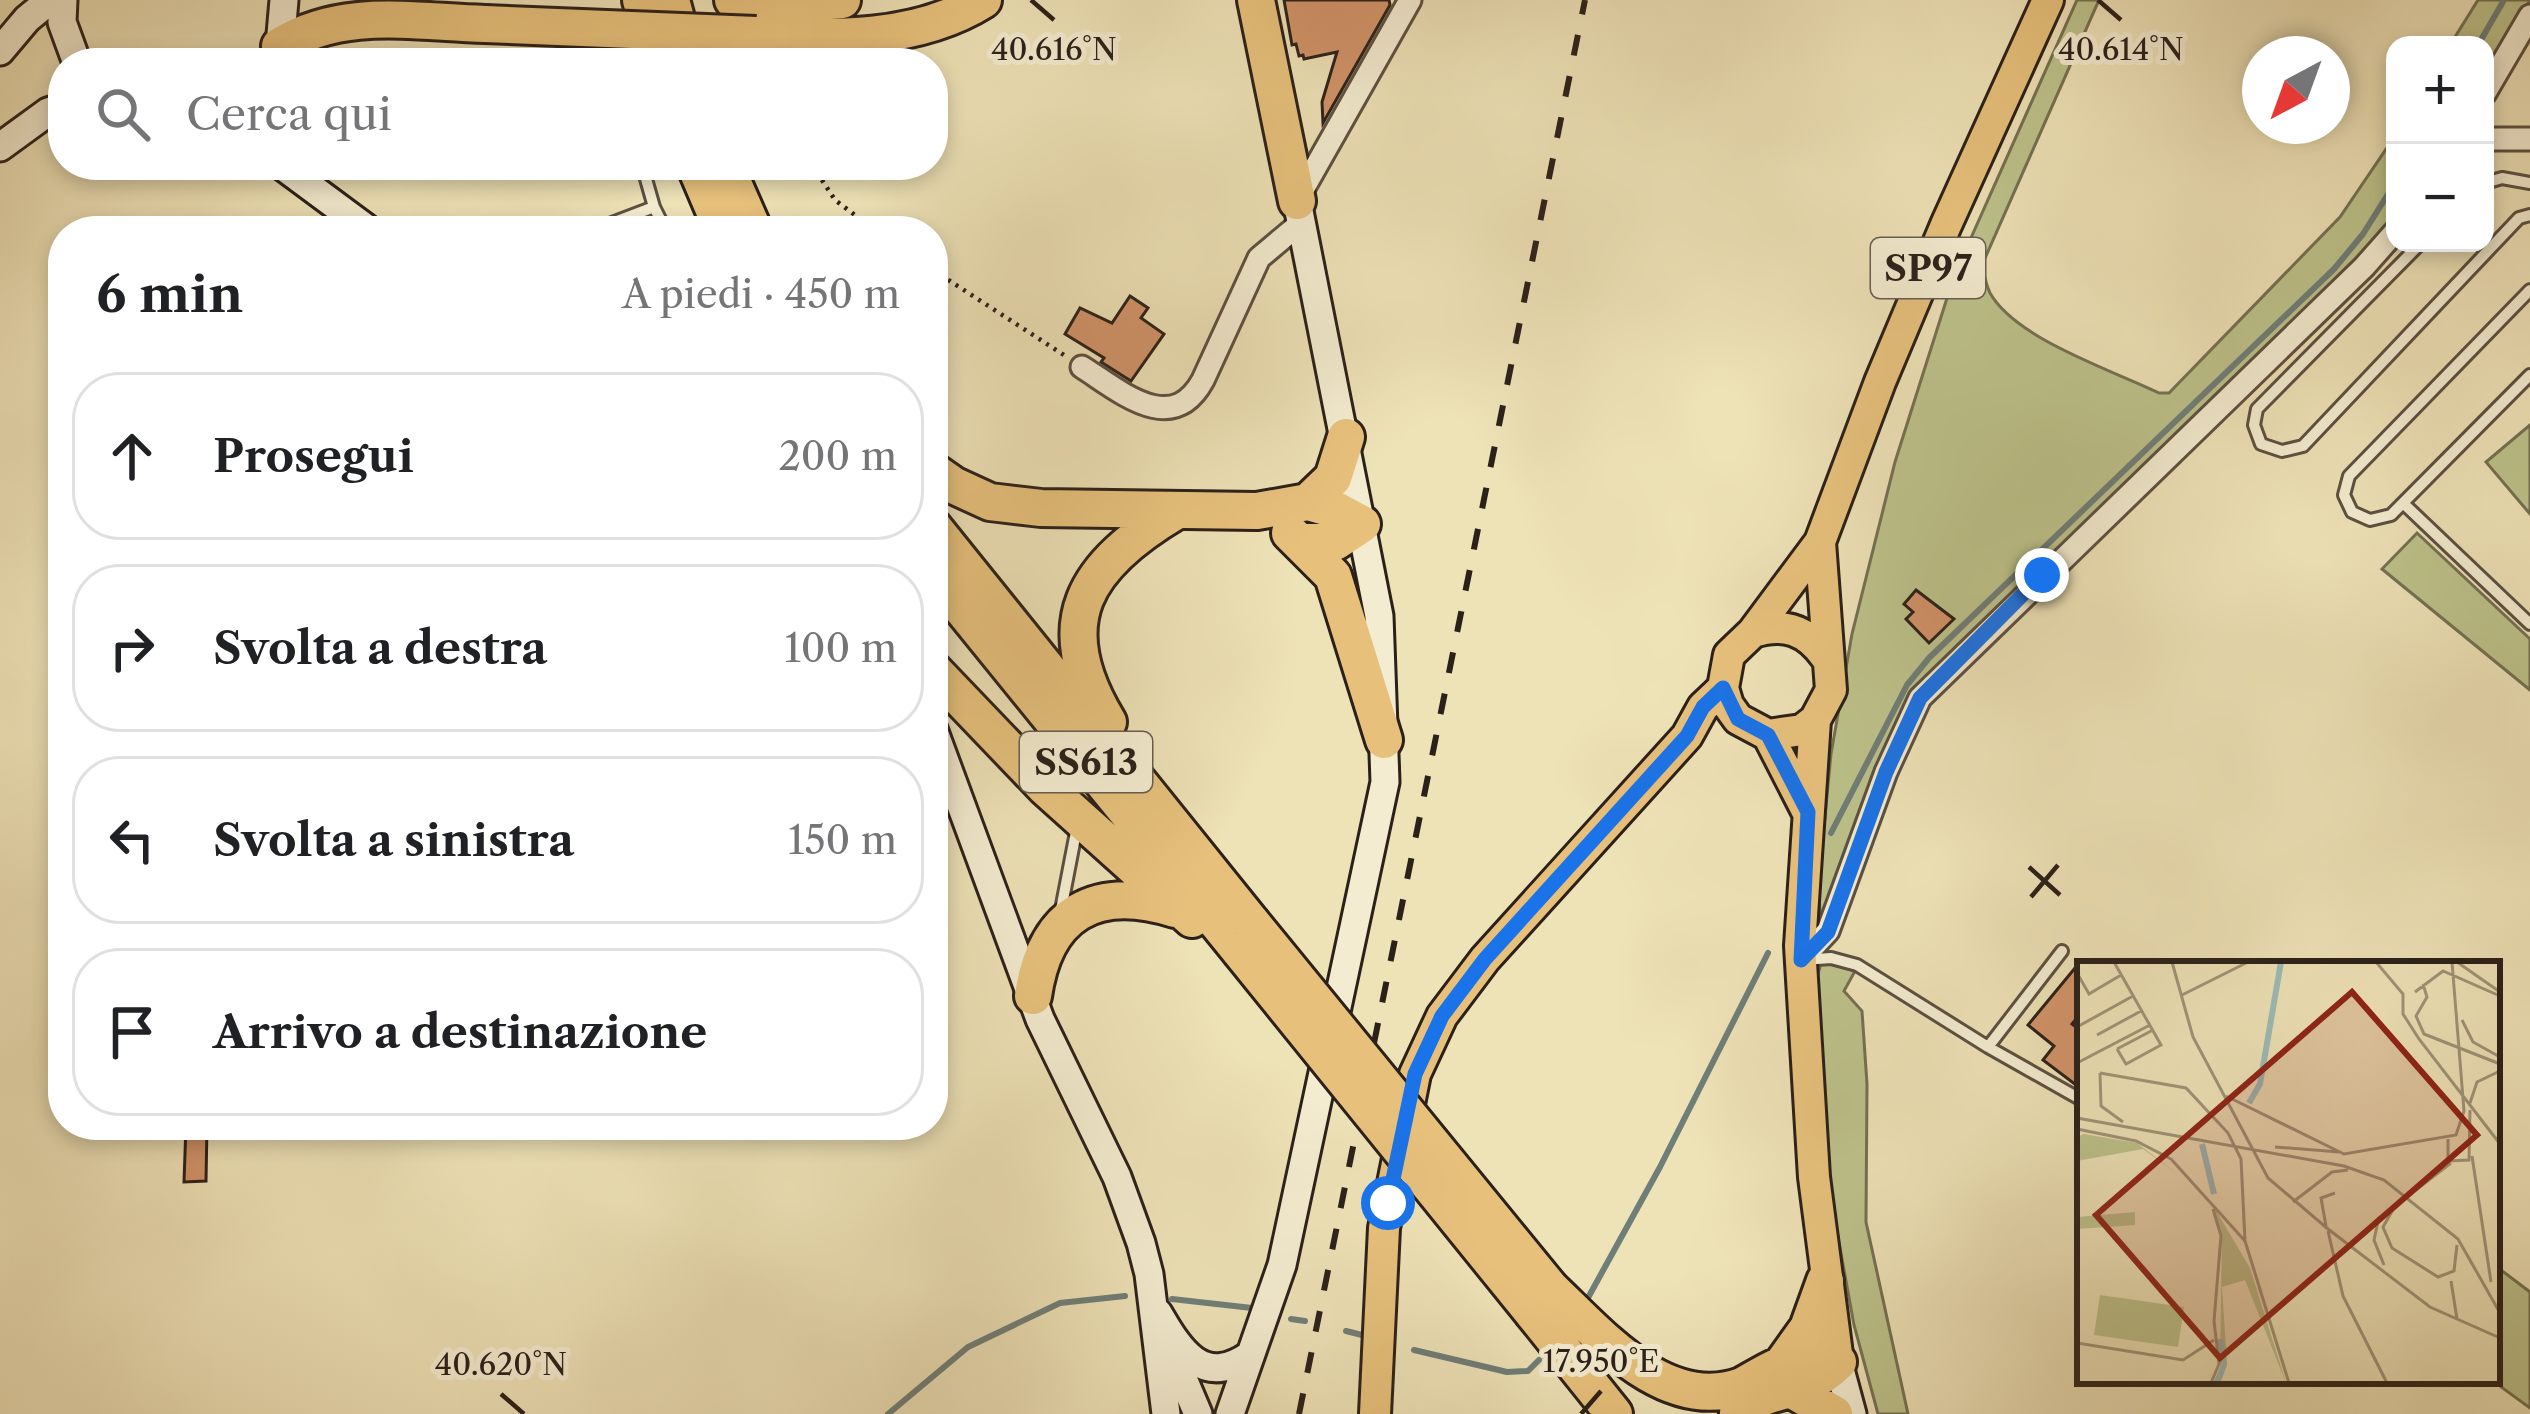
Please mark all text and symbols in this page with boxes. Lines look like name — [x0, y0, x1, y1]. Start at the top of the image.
text: 40.616°N — [991, 31, 1117, 68]
text: 40.614°N — [2058, 31, 2184, 68]
north arrow — [2242, 36, 2350, 144]
map controls — [2386, 36, 2494, 252]
button: + — [2386, 36, 2494, 144]
search box — [48, 48, 948, 180]
icon: search — [90, 81, 156, 147]
text: Cerca qui — [186, 86, 392, 142]
button: − — [2386, 144, 2494, 252]
road number: SP97 — [1871, 238, 1985, 298]
text: 6 min — [96, 263, 243, 325]
text: A piedi · 450 m — [622, 270, 900, 318]
icon: ahead — [99, 423, 165, 489]
text: Prosegui — [213, 428, 414, 484]
text: 200 m — [778, 432, 897, 480]
route end — [2015, 548, 2069, 602]
icon: right — [99, 615, 165, 681]
text: Svolta a destra — [213, 620, 547, 676]
text: 100 m — [784, 624, 897, 672]
road number: SS613 — [1020, 732, 1152, 792]
icon: left — [99, 807, 165, 873]
text: Svolta a sinistra — [213, 812, 574, 868]
text: 150 m — [788, 816, 897, 864]
inset map — [2077, 961, 2500, 1384]
icon: arrive — [99, 999, 165, 1065]
text: Arrivo a destinazione — [213, 1004, 707, 1060]
route start — [1361, 1176, 1415, 1230]
text: 17.950°E — [1543, 1343, 1659, 1380]
text: 40.620°N — [435, 1346, 567, 1383]

